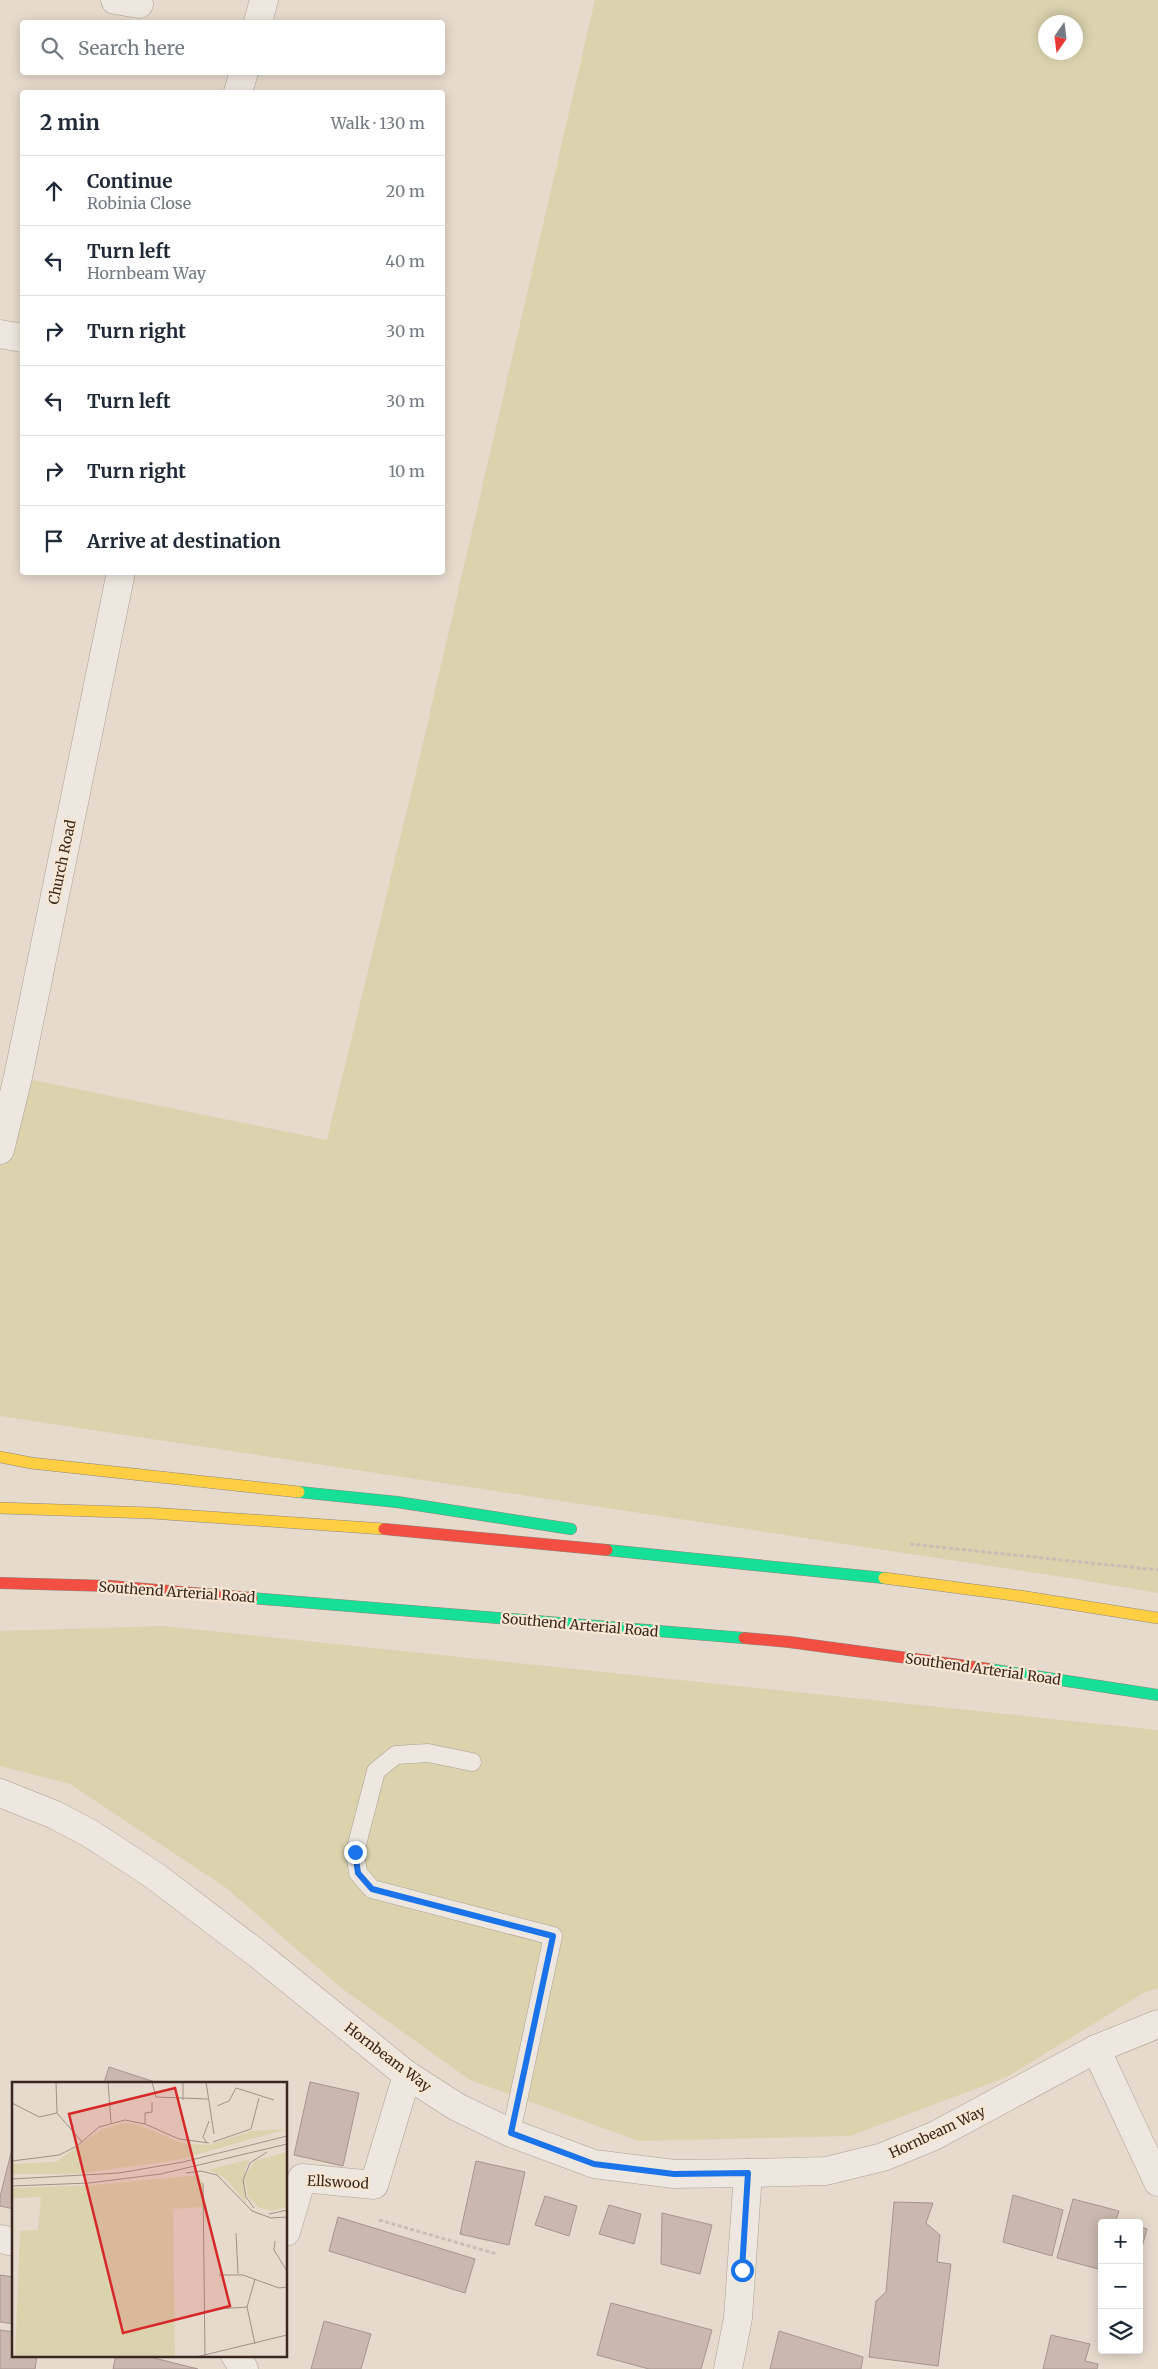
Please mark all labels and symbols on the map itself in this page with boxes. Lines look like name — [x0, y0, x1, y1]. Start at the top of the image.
north arrow — [1038, 15, 1083, 60]
street label: Church Road — [44, 817, 80, 906]
street label: Southend Arterial Road — [98, 1578, 257, 1606]
street label: Southend Arterial Road — [501, 1609, 660, 1641]
street label: Southend Arterial Road — [904, 1649, 1063, 1689]
route end — [344, 1841, 367, 1864]
street label: Hornbeam Way — [341, 2018, 436, 2096]
inset map — [12, 2082, 288, 2356]
street label: Hornbeam Way — [886, 2101, 989, 2162]
street label: Ellswood — [307, 2171, 370, 2193]
route start — [731, 2259, 754, 2282]

